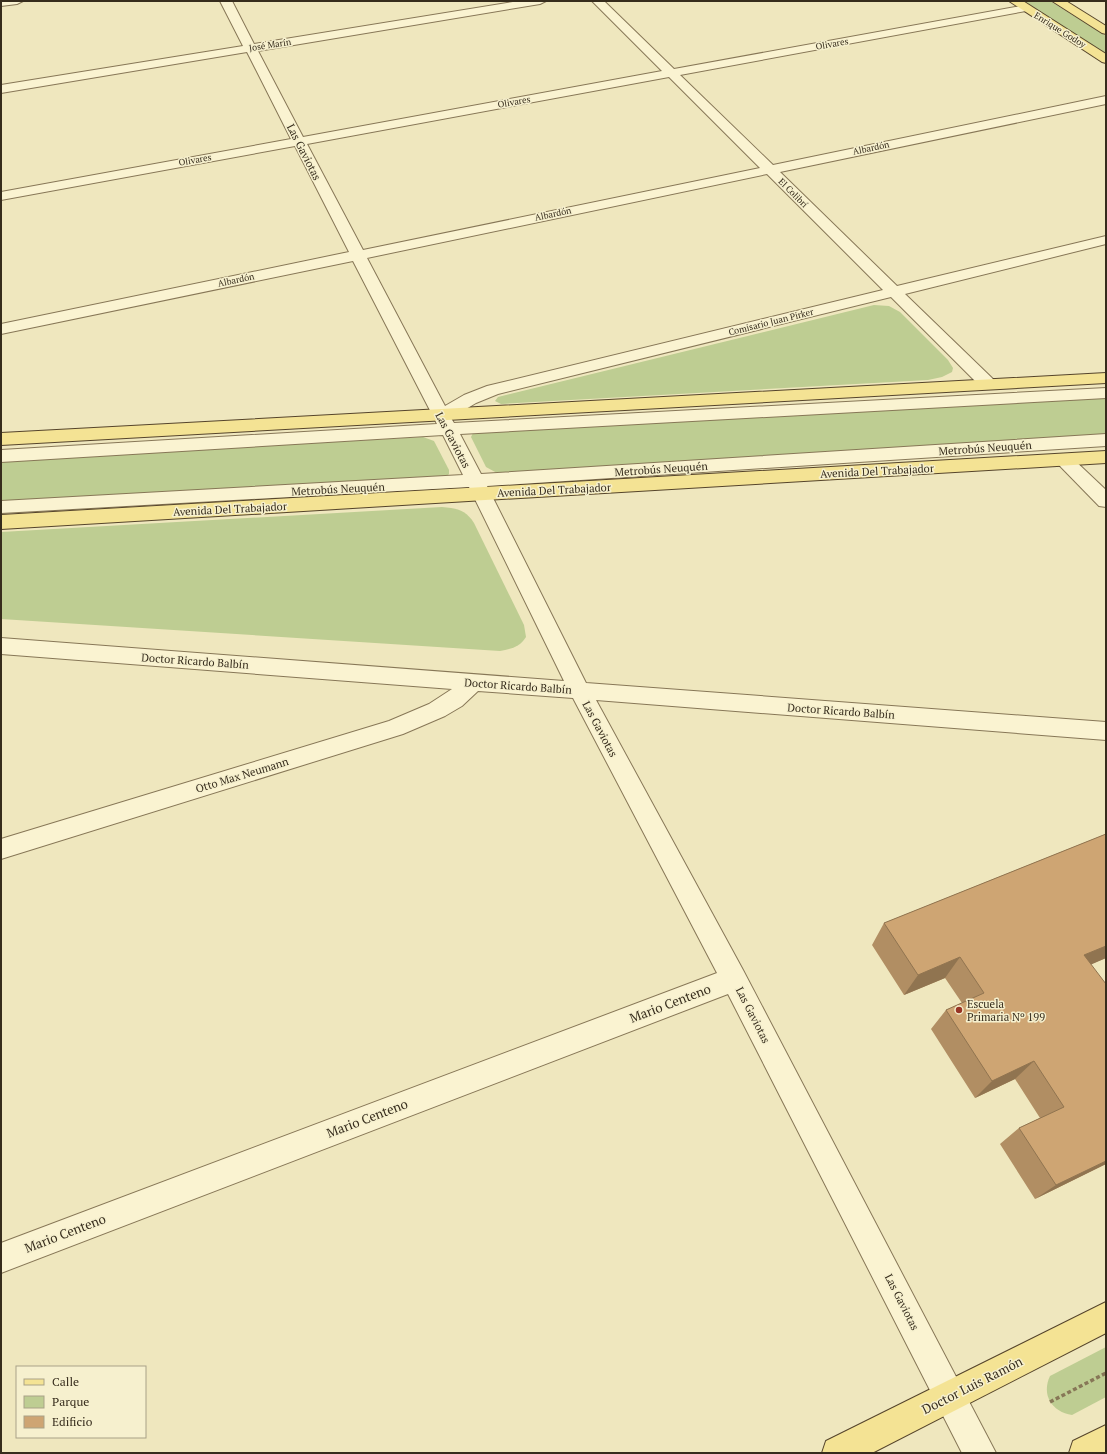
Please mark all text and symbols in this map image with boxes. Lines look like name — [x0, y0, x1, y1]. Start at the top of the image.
street label: Enrique Godoy — [1032, 9, 1089, 51]
street label: Olivares — [815, 35, 849, 53]
street label: José Marín — [248, 36, 293, 54]
street label: Olivares — [497, 93, 531, 111]
street label: Las Gaviotas — [284, 121, 324, 183]
street label: Albardón — [852, 138, 891, 158]
street label: Olivares — [178, 151, 212, 169]
street label: El Colibrí — [776, 176, 811, 211]
street label: Albardón — [534, 204, 573, 224]
street label: Albardón — [217, 270, 256, 290]
street label: Comisario Juan Pirker — [727, 306, 815, 338]
street label: Las Gaviotas — [432, 410, 474, 471]
street label: Metrobús Neuquén — [938, 438, 1033, 458]
street label: Metrobús Neuquén — [614, 459, 709, 479]
street label: Avenida Del Trabajador — [820, 461, 935, 481]
street label: Metrobús Neuquén — [291, 480, 386, 498]
street label: Avenida Del Trabajador — [497, 480, 612, 500]
street label: Avenida Del Trabajador — [173, 499, 288, 519]
street label: Doctor Ricardo Balbín — [141, 650, 250, 672]
street label: Doctor Ricardo Balbín — [464, 675, 573, 697]
street label: Las Gaviotas — [579, 699, 621, 760]
street label: Doctor Ricardo Balbín — [787, 700, 896, 722]
street label: Otto Max Neumann — [194, 754, 291, 796]
street label: Mario Centeno — [627, 979, 713, 1027]
street label: Las Gaviotas — [733, 984, 773, 1046]
place label: Escuela Primaria Nº 199 — [967, 997, 1045, 1024]
marker: Escuela Primaria Nº 199 — [954, 1005, 964, 1015]
street label: Mario Centeno — [324, 1094, 410, 1142]
street label: Mario Centeno — [22, 1209, 108, 1257]
street label: Las Gaviotas — [882, 1271, 922, 1333]
street label: Doctor Luis Ramón — [919, 1352, 1026, 1418]
legend — [16, 1366, 146, 1438]
text: Calle — [52, 1374, 79, 1389]
text: Parque — [52, 1394, 89, 1409]
text: Edificio — [52, 1414, 93, 1429]

